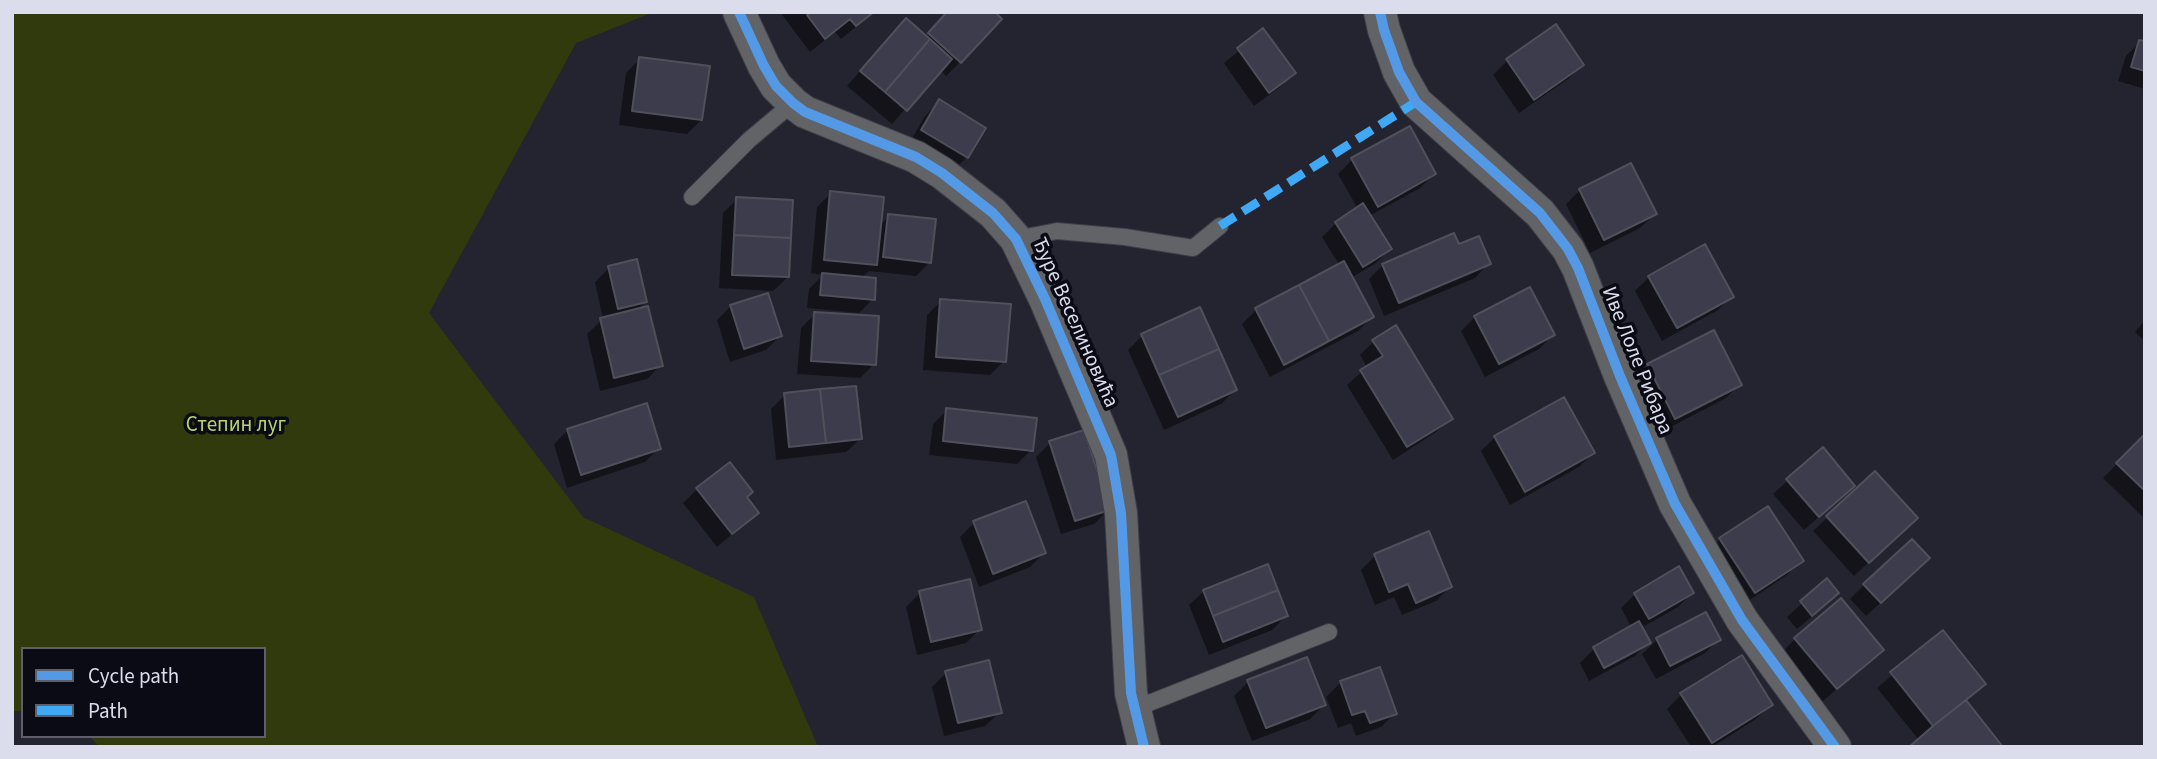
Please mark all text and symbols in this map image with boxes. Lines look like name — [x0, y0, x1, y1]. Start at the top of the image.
street label: Ђуре Веселиновића — [1025, 234, 1123, 412]
street label: Иве Лоле Рибара — [1595, 284, 1677, 438]
park label: Степин луг — [186, 413, 286, 439]
legend — [21, 647, 266, 738]
text: Cycle path — [88, 661, 179, 691]
text: Path — [88, 696, 128, 726]

